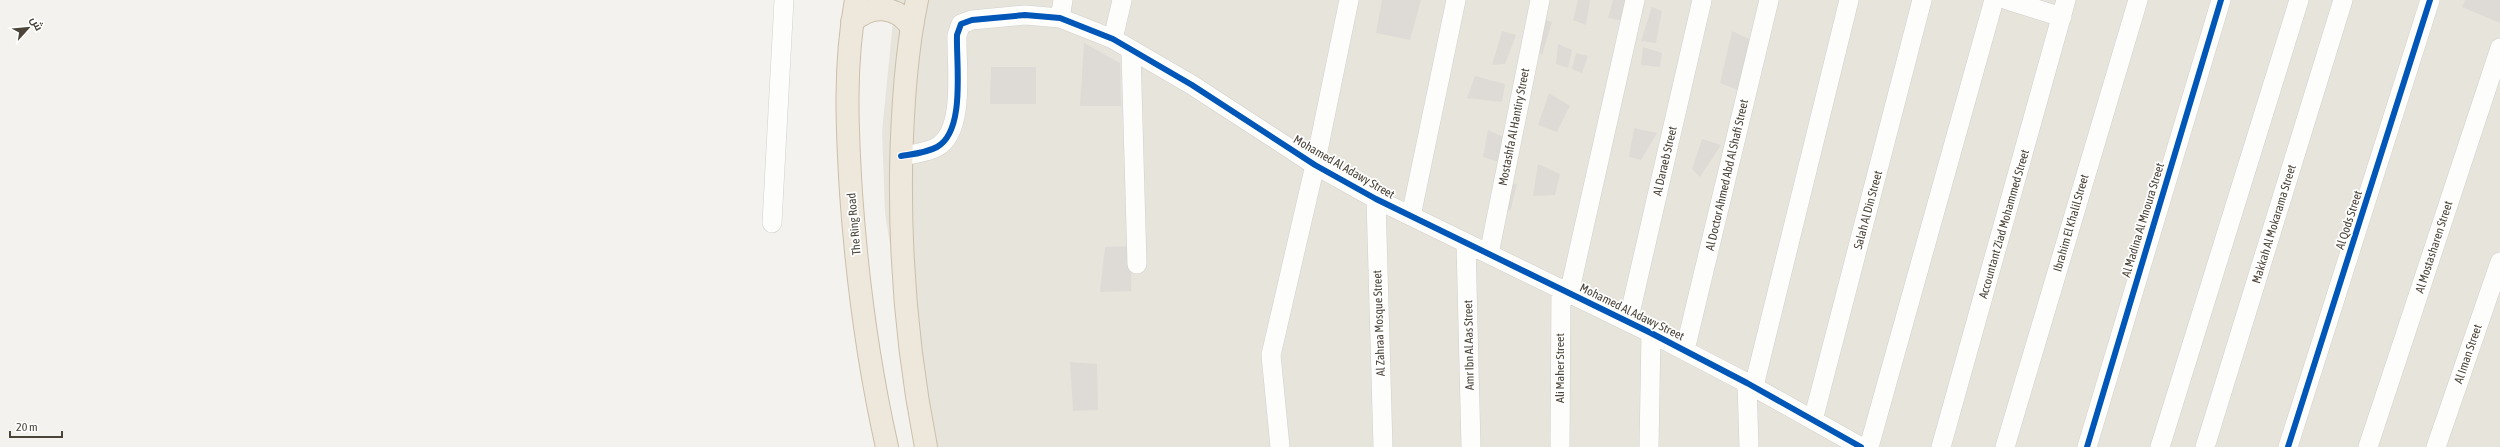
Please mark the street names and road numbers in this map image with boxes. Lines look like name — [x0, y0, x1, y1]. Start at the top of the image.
street label: Mostashfa Al Hantiry Street — [1496, 67, 1532, 187]
street label: Al Doctor Ahmed Abd Al Shafi Street — [1703, 97, 1751, 252]
street label: Al Daraeb Street — [1650, 124, 1680, 197]
street label: Mohamed Al Adawy Street — [1291, 132, 1397, 202]
street label: Accountant Ziad Mohammed Street — [1976, 147, 2032, 300]
street label: Al Madina Al Mnoura Street — [2119, 161, 2167, 279]
street label: Makkah Al Mokarama Street — [2249, 162, 2299, 285]
street label: Salah Al Din Street — [1851, 169, 1885, 251]
street label: Ibrahim El Khalil Street — [2050, 172, 2092, 273]
street label: Al Qods Street — [2333, 188, 2365, 251]
street label: The Ring Road — [844, 192, 864, 256]
street label: Al Mostasharen Street — [2412, 199, 2456, 295]
street label: Al Zahraa Mosque Street — [1370, 269, 1388, 376]
street label: Mohamed Al Adawy Street — [1578, 281, 1687, 344]
street label: Amr Ibn Al Aas Street — [1461, 299, 1477, 390]
street label: Al Iman Street — [2451, 322, 2485, 385]
street label: Ali Maher Street — [1553, 333, 1567, 403]

